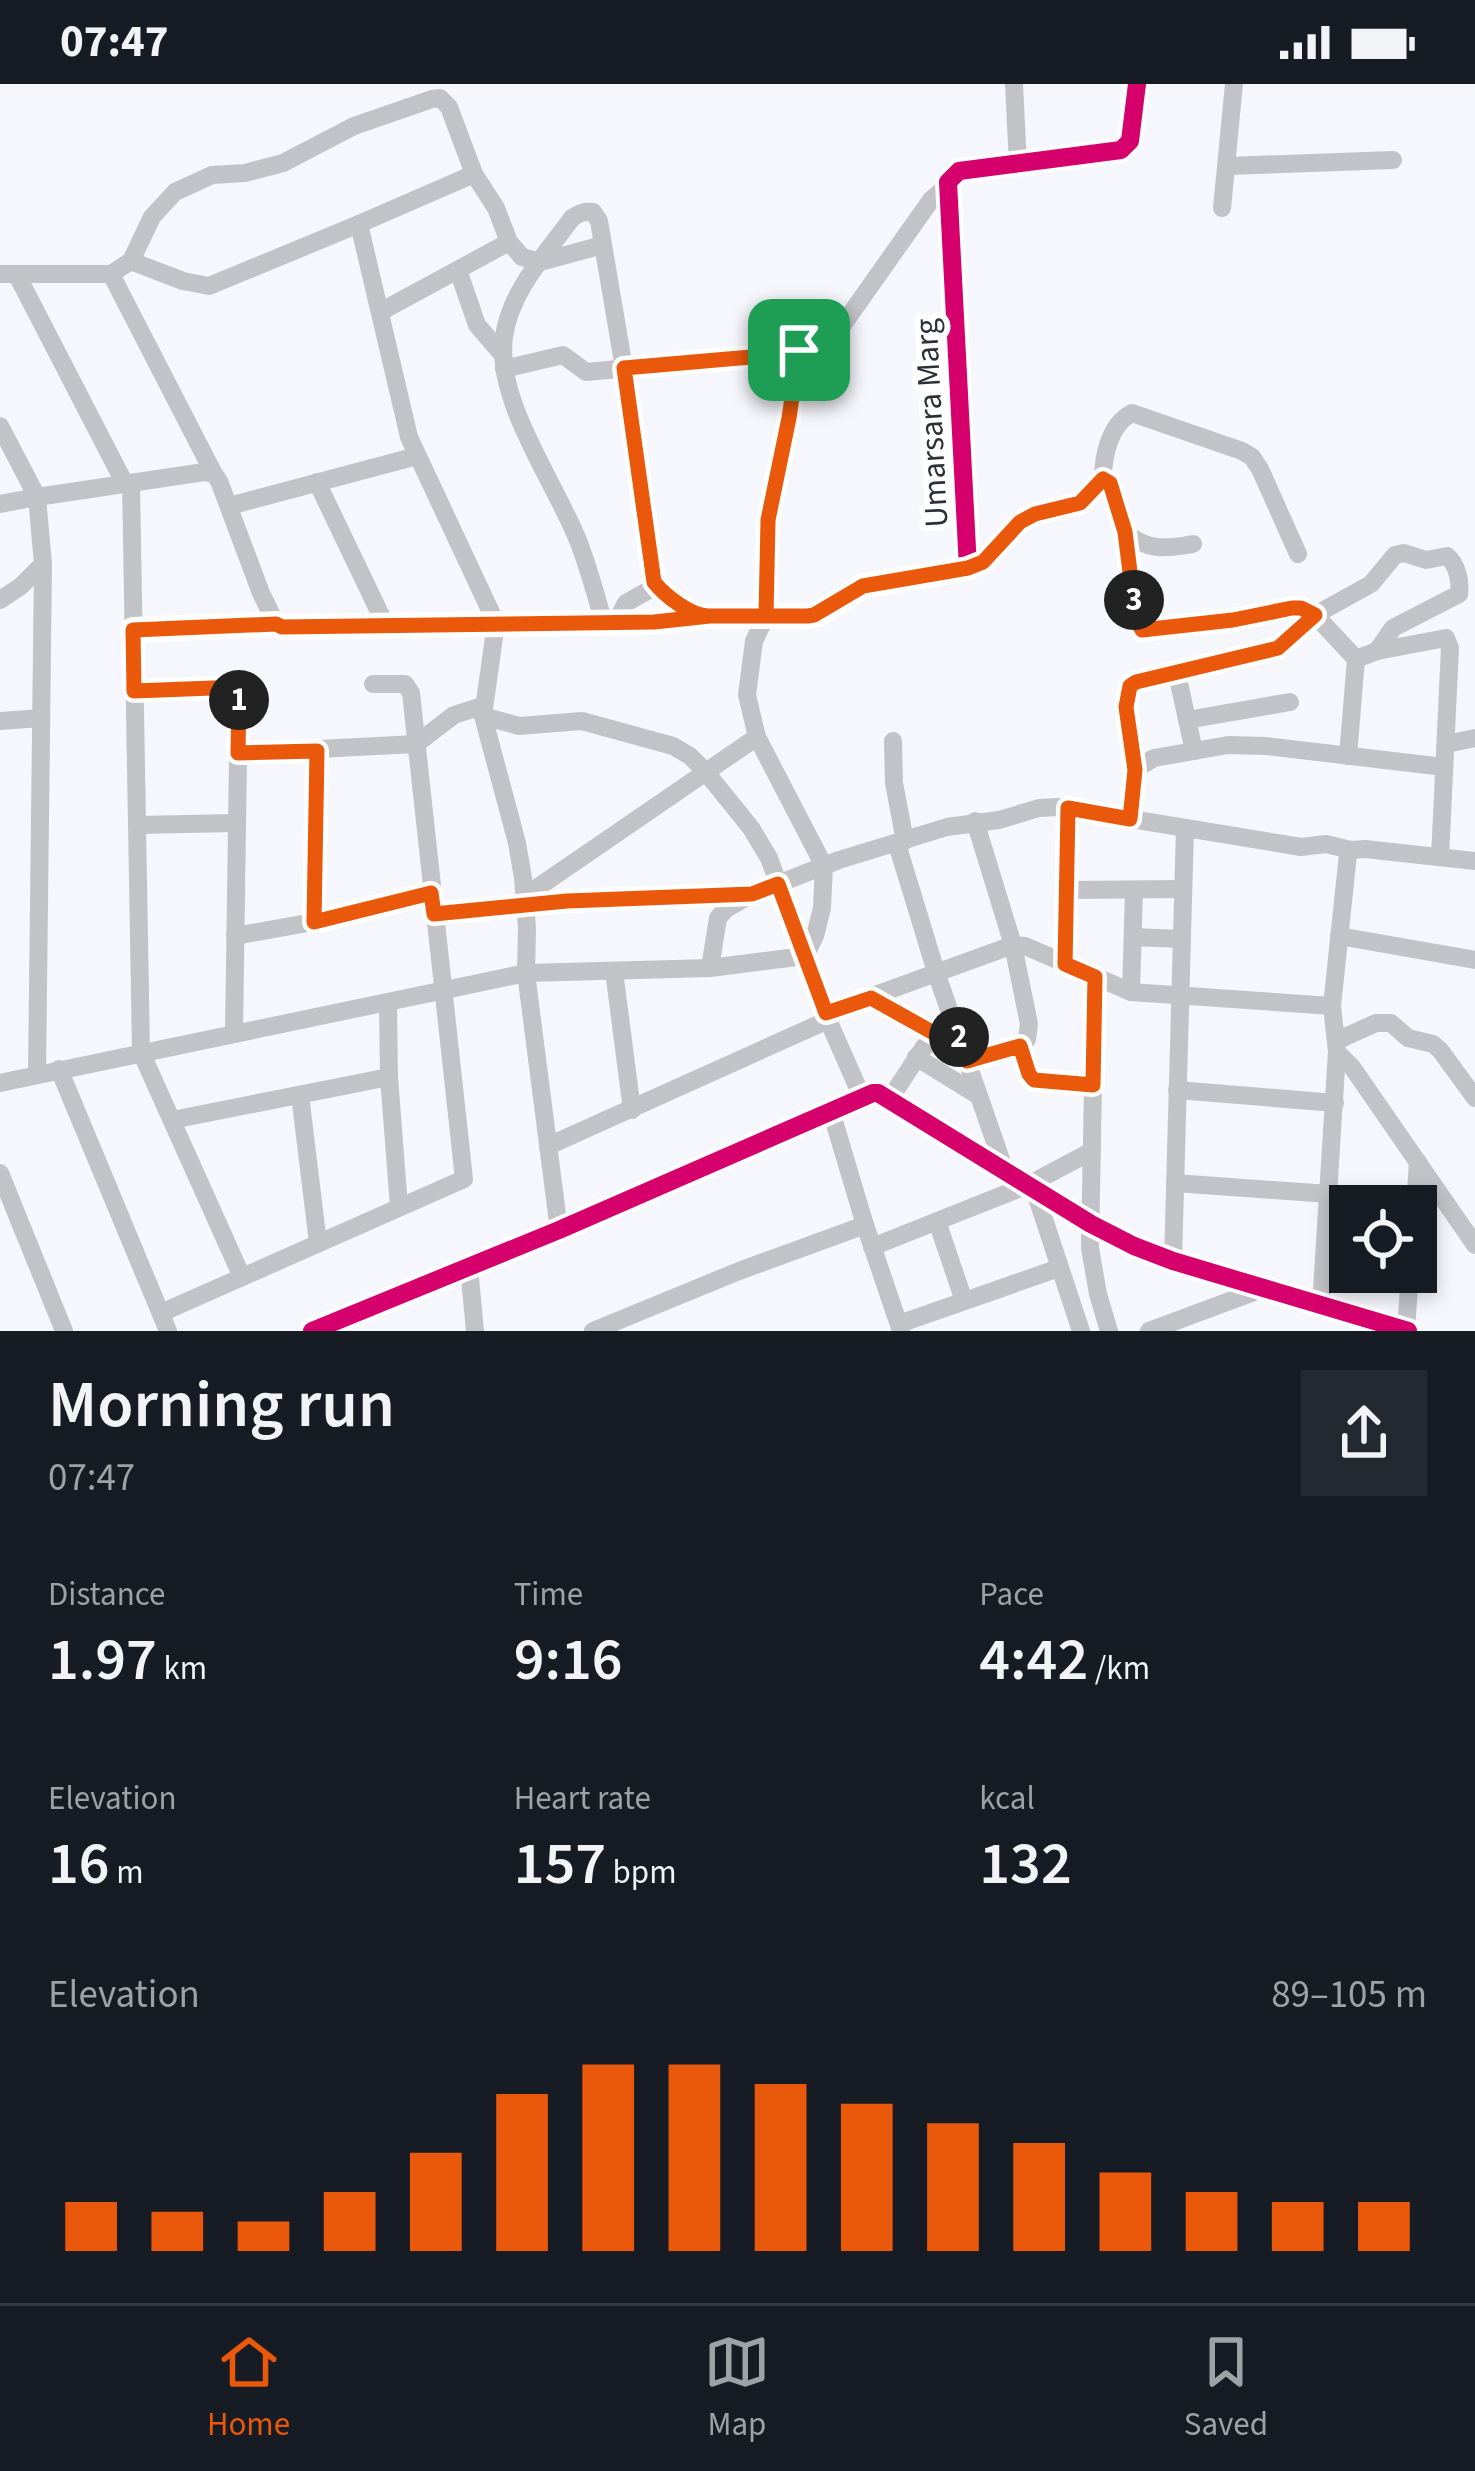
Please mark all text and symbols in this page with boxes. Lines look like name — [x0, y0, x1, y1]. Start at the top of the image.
text: 07:47 — [60, 10, 169, 74]
pin — [748, 299, 850, 401]
icon: arrive — [766, 317, 832, 383]
street label: Umarsara Marg — [903, 317, 960, 529]
pin: 3 — [1104, 570, 1164, 630]
text: 3 — [1125, 576, 1143, 623]
pin: 1 — [209, 670, 269, 730]
text: 1 — [230, 676, 248, 723]
pin: 2 — [929, 1007, 989, 1067]
text: 2 — [950, 1013, 968, 1060]
map controls — [1329, 1185, 1437, 1293]
button: locate — [1329, 1185, 1437, 1293]
text: Morning run — [48, 1358, 395, 1452]
button: share — [1301, 1370, 1427, 1496]
text: 07:47 — [48, 1450, 135, 1506]
text: Distance — [48, 1571, 165, 1618]
text: Time — [514, 1571, 583, 1618]
text: Pace — [979, 1571, 1044, 1618]
text: 1.97 — [48, 1618, 157, 1703]
text: 9:16 — [514, 1618, 623, 1703]
text: 4:42 — [979, 1618, 1088, 1703]
text: km — [157, 1645, 207, 1692]
text: /km — [1088, 1645, 1150, 1692]
text: Elevation — [48, 1775, 177, 1822]
text: Heart rate — [514, 1775, 651, 1822]
text: kcal — [979, 1775, 1035, 1822]
text: 16 — [48, 1822, 110, 1907]
text: 157 — [514, 1822, 606, 1907]
text: 132 — [979, 1822, 1072, 1907]
text: m — [110, 1849, 144, 1896]
text: bpm — [606, 1849, 677, 1896]
text: Elevation — [48, 1967, 200, 2023]
text: 89–105 m — [1271, 1967, 1427, 2023]
tab: Home — [207, 2329, 290, 2448]
tab: Map — [704, 2329, 770, 2448]
tab: Saved — [1184, 2329, 1268, 2448]

